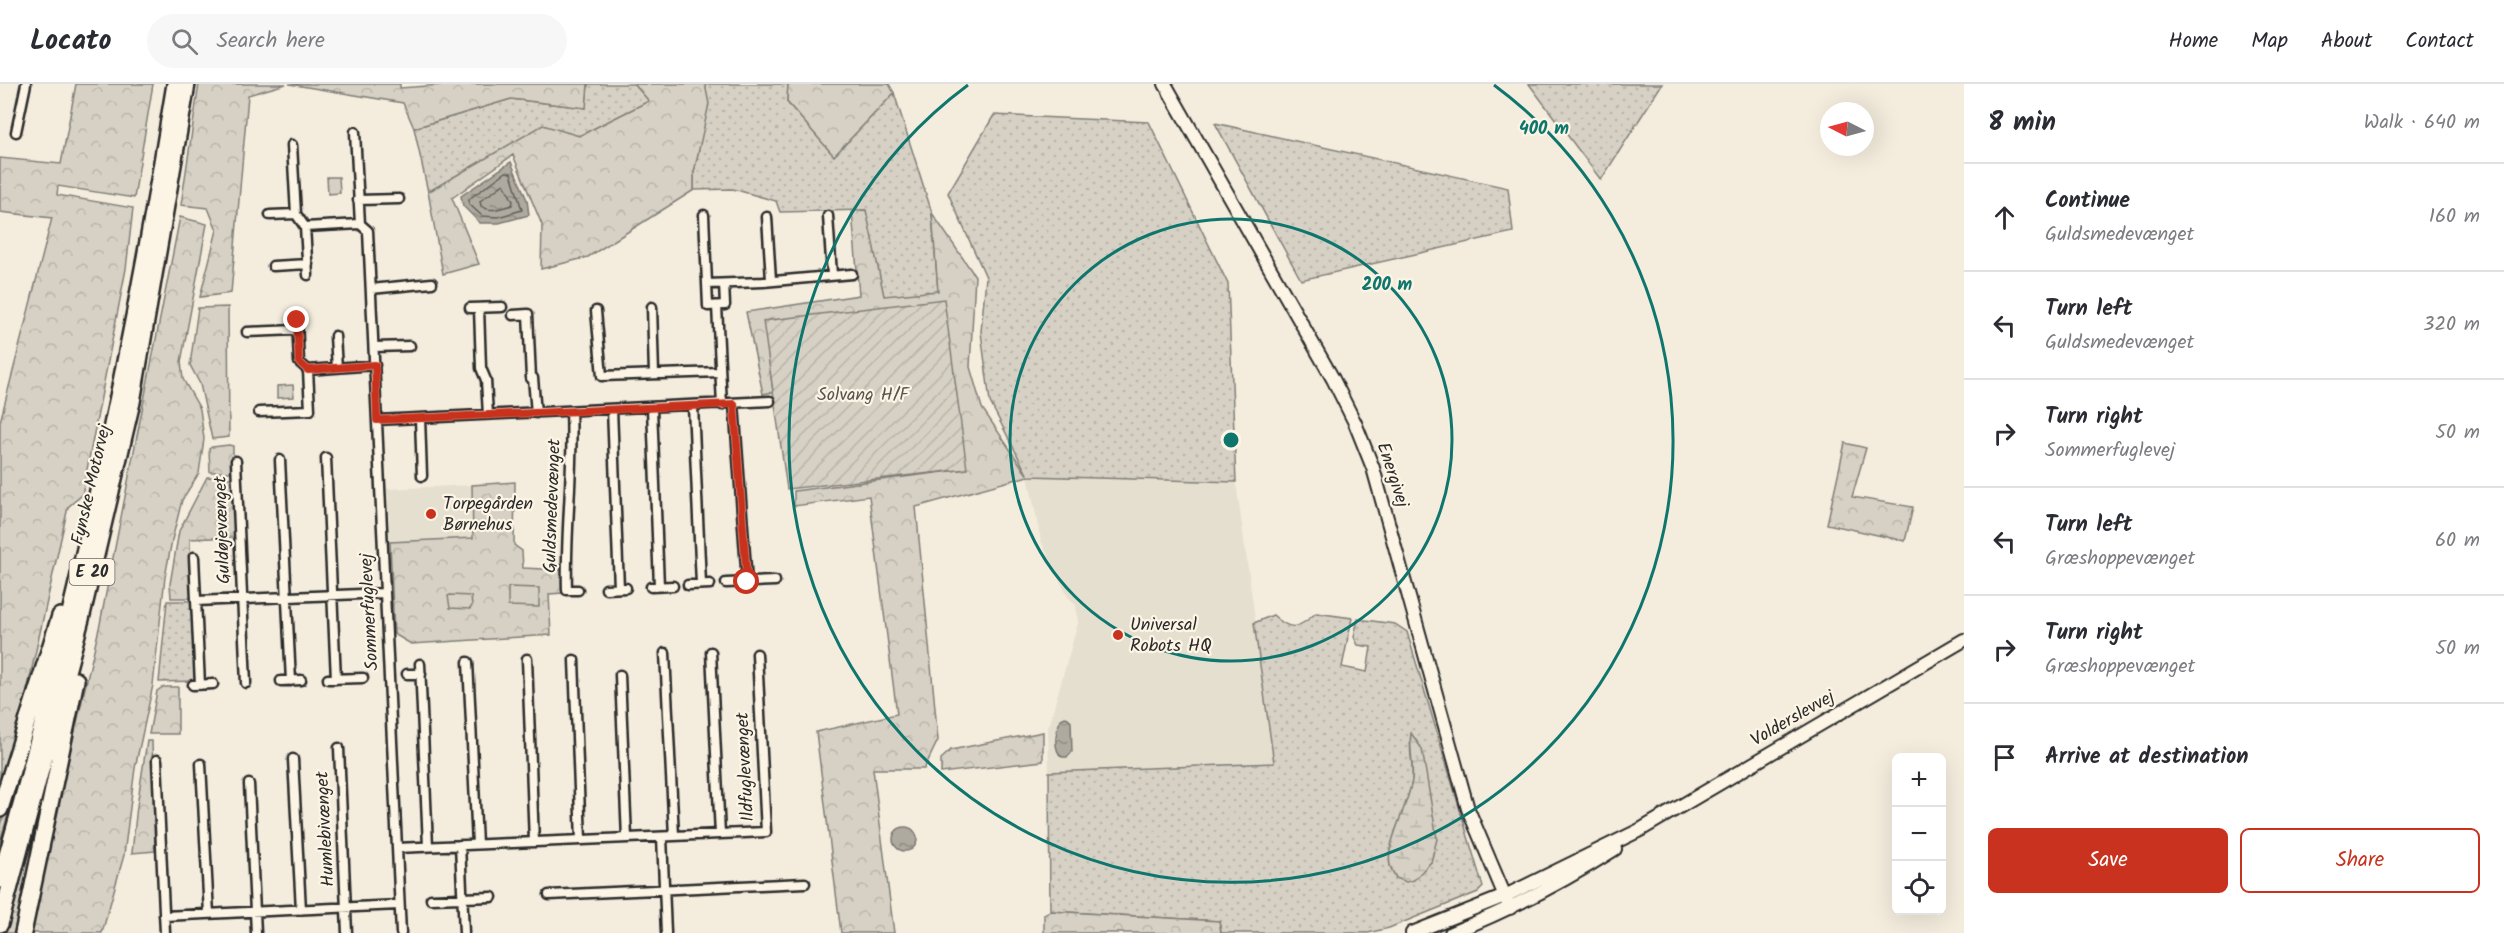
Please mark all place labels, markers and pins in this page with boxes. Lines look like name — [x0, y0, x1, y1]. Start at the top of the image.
centre of rings — [1221, 430, 1241, 450]
place label: Torpegården Børnehus — [443, 490, 533, 540]
marker: Torpegården Børnehus — [424, 507, 438, 521]
place label: Universal Robots HQ — [1130, 611, 1212, 661]
marker: Universal Robots HQ — [1111, 628, 1125, 642]

